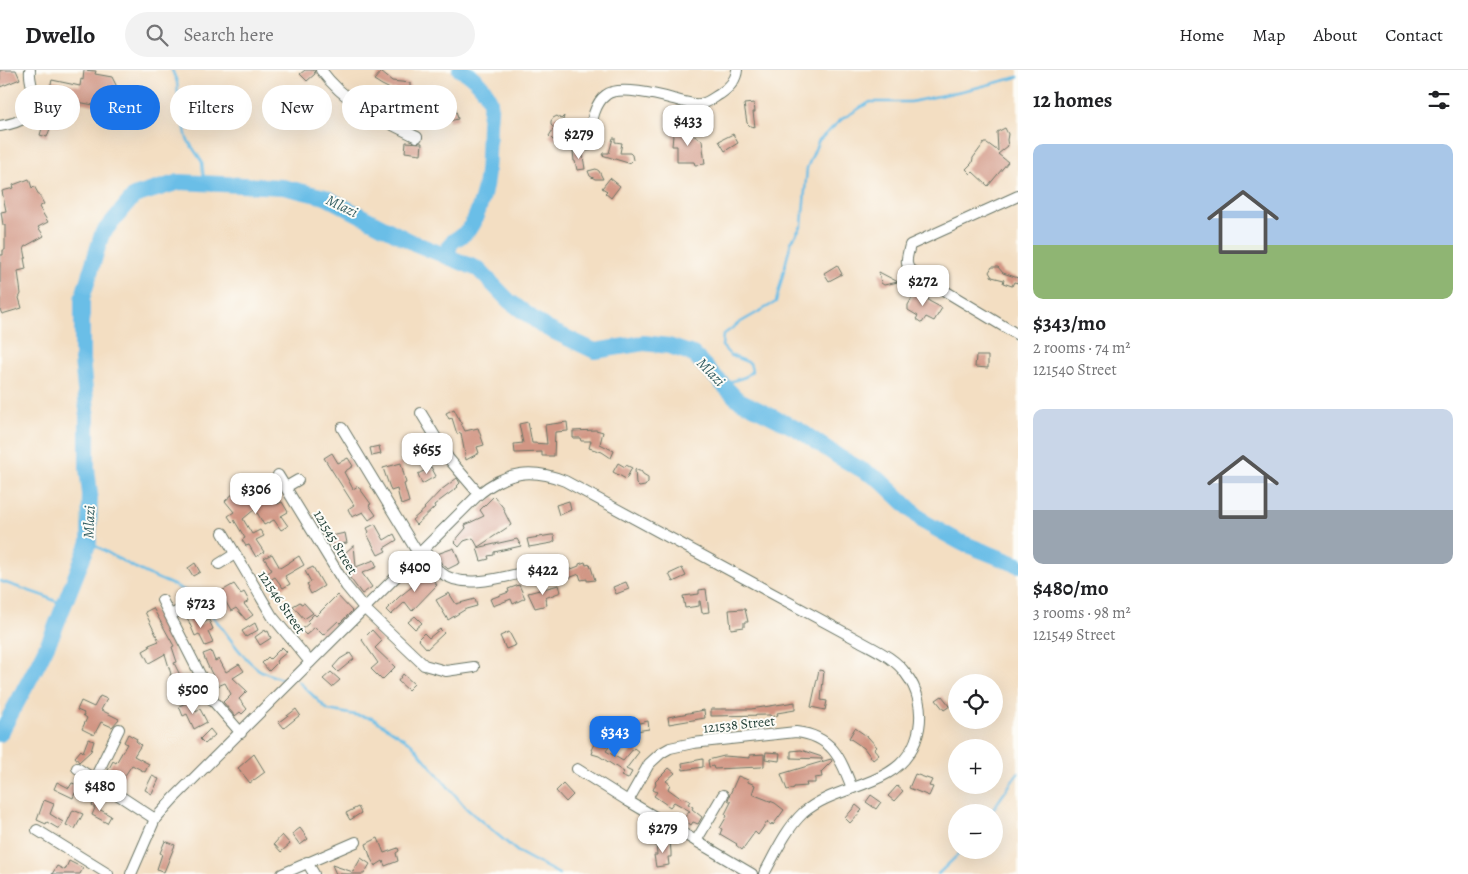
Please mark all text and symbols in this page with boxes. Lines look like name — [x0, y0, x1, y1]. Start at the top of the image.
search box — [125, 12, 475, 57]
text: Dwello — [25, 19, 95, 51]
icon: search — [143, 21, 171, 49]
text: Search here — [183, 22, 274, 48]
text: Home — [1179, 23, 1224, 47]
text: Map — [1252, 23, 1285, 47]
text: About — [1313, 23, 1357, 47]
text: Contact — [1385, 23, 1443, 47]
chip: Buy — [15, 85, 80, 130]
chip: Rent — [90, 85, 160, 130]
chip: Filters — [170, 85, 252, 130]
chip: New — [262, 85, 332, 130]
chip: Apartment — [342, 85, 457, 130]
text: 12 homes — [1033, 86, 1112, 114]
icon: filters — [1425, 86, 1453, 114]
pin: $433 — [658, 104, 718, 147]
text: $433 — [674, 110, 702, 132]
pin: $279 — [549, 118, 609, 160]
text: $279 — [564, 123, 594, 145]
icon: home — [1198, 177, 1288, 267]
water label: Mlazi — [323, 190, 361, 222]
pin: $272 — [893, 264, 953, 307]
text: $272 — [908, 270, 938, 292]
text: $343/mo — [1033, 309, 1106, 337]
text: 2 rooms · 74 m² — [1033, 337, 1131, 359]
water label: Mlazi — [692, 353, 730, 391]
text: 121540 Street — [1033, 359, 1117, 381]
pin: $655 — [397, 432, 457, 475]
text: $655 — [413, 438, 441, 460]
icon: home — [1198, 442, 1288, 532]
pin: $306 — [226, 472, 286, 515]
text: $306 — [241, 478, 271, 500]
water label: Mlazi — [78, 505, 100, 539]
street label: 121545 Street — [309, 507, 362, 578]
pin: $400 — [385, 550, 445, 593]
pin: $422 — [513, 554, 573, 596]
text: $400 — [399, 556, 431, 578]
text: $422 — [528, 559, 558, 581]
street label: 121546 Street — [254, 567, 310, 638]
text: $480/mo — [1033, 574, 1109, 602]
pin: $723 — [171, 586, 231, 629]
text: $723 — [187, 592, 215, 614]
text: 3 rooms · 98 m² — [1033, 602, 1131, 624]
text: 121549 Street — [1033, 624, 1115, 646]
pin: $500 — [163, 672, 223, 715]
map controls — [948, 674, 1003, 859]
button: locate — [948, 674, 1003, 729]
text: $500 — [178, 678, 208, 700]
street label: 121538 Street — [702, 711, 776, 738]
pin: $343 — [585, 716, 645, 758]
text: $343 — [601, 721, 629, 743]
button: + — [948, 739, 1003, 794]
pin: $480 — [70, 770, 130, 812]
text: $480 — [85, 775, 115, 797]
button: − — [948, 804, 1003, 859]
pin: $279 — [633, 812, 693, 854]
text: $279 — [648, 817, 678, 839]

